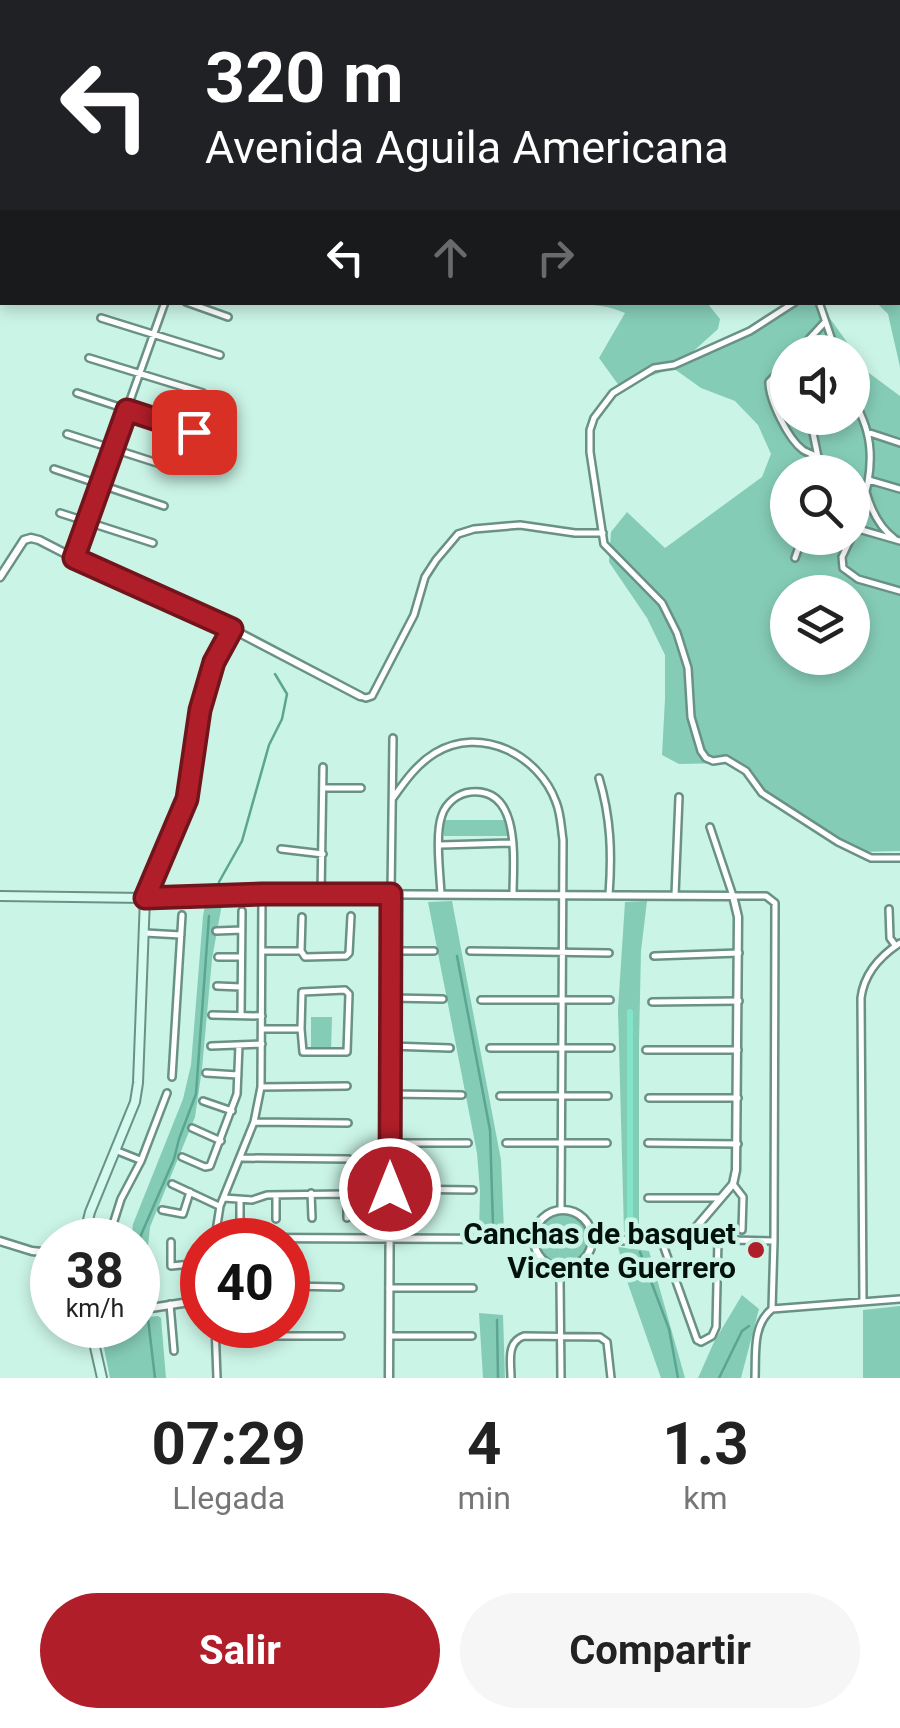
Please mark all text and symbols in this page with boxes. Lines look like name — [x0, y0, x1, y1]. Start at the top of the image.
text: 320 m — [205, 37, 404, 119]
icon: left — [40, 40, 170, 170]
text: Avenida Aguila Americana — [205, 121, 729, 174]
icon: left — [318, 230, 373, 285]
icon: ahead — [423, 230, 478, 285]
icon: right — [528, 230, 583, 285]
map controls — [770, 335, 870, 675]
button: sound — [770, 335, 870, 435]
pin — [152, 390, 237, 475]
icon: arrive — [167, 405, 222, 460]
button: search — [770, 455, 870, 555]
button: layers — [770, 575, 870, 675]
position arrow — [338, 1137, 442, 1241]
place label: Canchas de basquet Vicente Guerrero — [463, 1216, 736, 1285]
speed limit sign: 40 — [180, 1218, 310, 1348]
marker: Canchas de basquet Vicente Guerrero — [745, 1239, 767, 1261]
text: 38 — [66, 1242, 124, 1300]
text: km/h — [66, 1294, 124, 1323]
text: 07:29 — [151, 1408, 306, 1479]
text: 4 — [467, 1408, 501, 1479]
text: 1.3 — [662, 1408, 749, 1479]
text: Llegada — [172, 1479, 285, 1517]
text: min — [457, 1479, 511, 1517]
text: km — [683, 1479, 728, 1517]
button: Salir — [40, 1593, 440, 1708]
button: Compartir — [460, 1593, 860, 1708]

